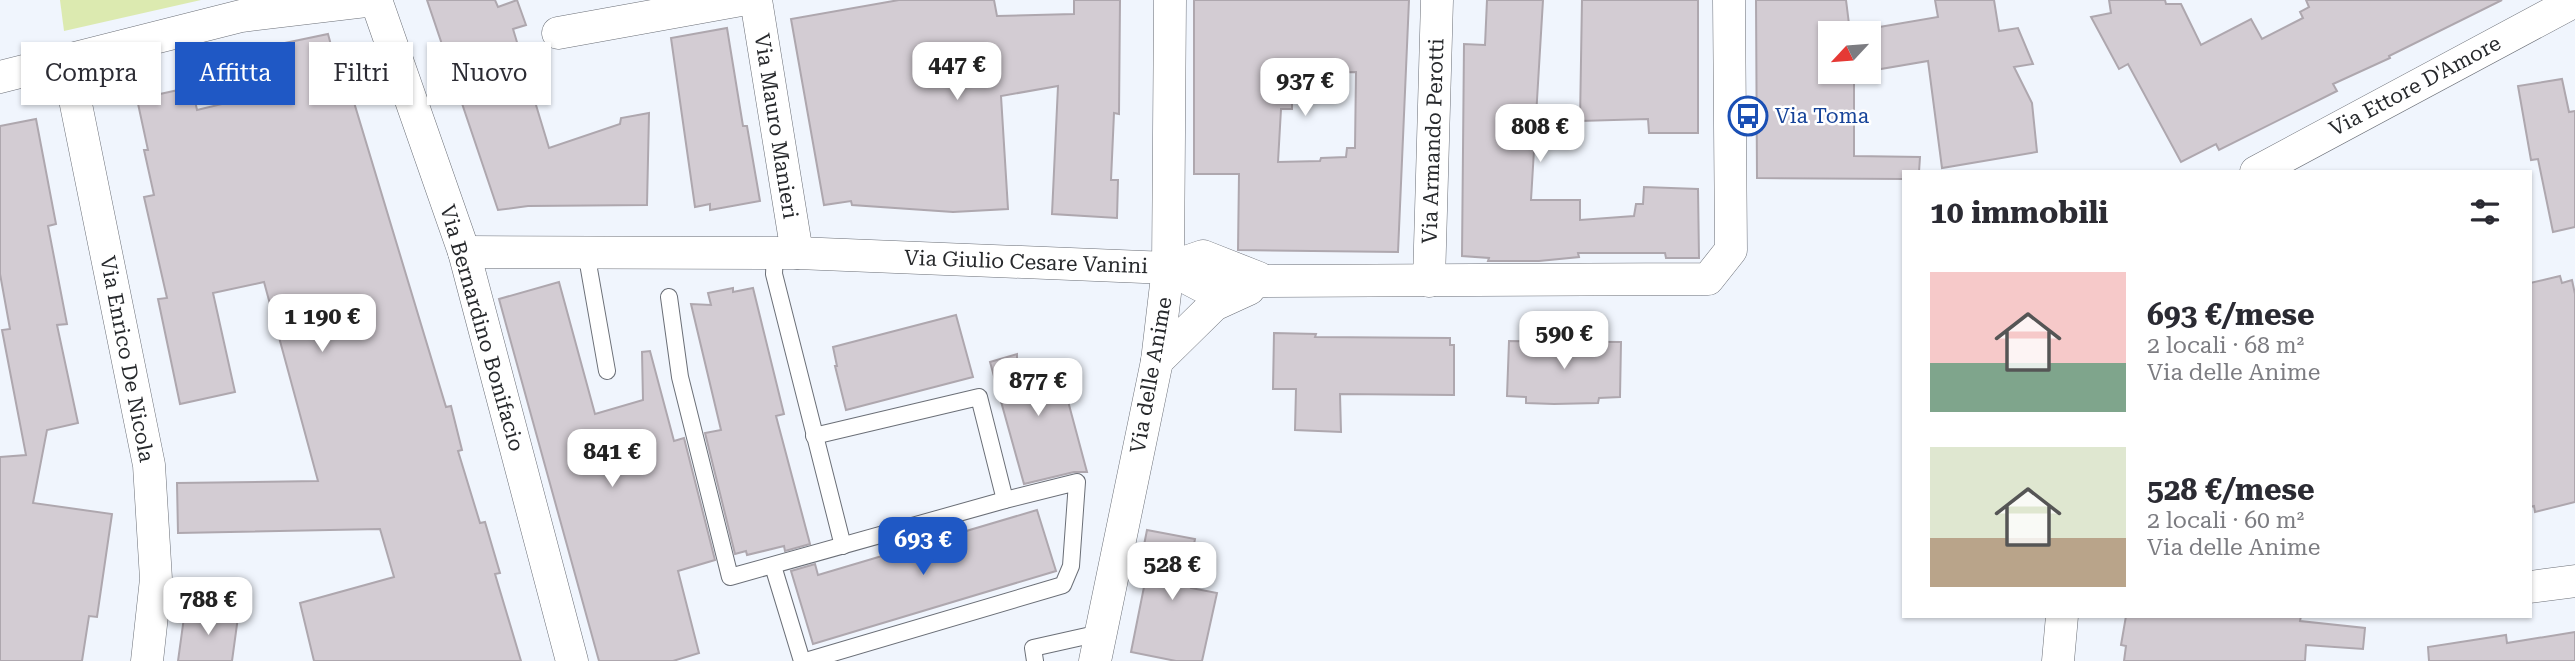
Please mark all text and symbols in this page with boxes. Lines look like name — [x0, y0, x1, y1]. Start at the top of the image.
north arrow — [1818, 21, 1881, 84]
map controls — [1818, 21, 1881, 84]
street label: Via Ettore D'Amore — [2325, 31, 2505, 141]
street label: Via Mauro Manieri — [750, 32, 803, 221]
street label: Via Armando Perotti — [1417, 38, 1449, 244]
chip: Compra — [21, 42, 161, 105]
chip: Affitta — [175, 42, 295, 105]
chip: Filtri — [309, 42, 413, 105]
chip: Nuovo — [427, 42, 551, 105]
pin: 447 € — [908, 42, 1006, 102]
text: 447 € — [928, 51, 986, 78]
pin: 937 € — [1256, 58, 1354, 118]
text: 937 € — [1276, 67, 1334, 94]
bus stop icon: Via Toma — [1727, 95, 1769, 137]
pin: 808 € — [1491, 104, 1589, 164]
place label: Via Toma — [1775, 104, 1870, 128]
text: 808 € — [1511, 113, 1569, 140]
icon: filters — [2466, 193, 2504, 231]
text: 10 immobili — [1930, 195, 2108, 230]
street label: Via Bernardino Bonifacio — [435, 202, 529, 454]
street label: Via Giulio Cesare Vanini — [904, 246, 1149, 278]
street label: Via Enrico De Nicola — [95, 254, 159, 465]
pin: 1 190 € — [257, 294, 387, 354]
street label: Via delle Anime — [1125, 295, 1177, 455]
text: 693 €/mese — [2147, 297, 2315, 332]
icon: home — [1986, 300, 2070, 384]
text: 1 190 € — [284, 303, 360, 330]
pin: 590 € — [1515, 312, 1613, 371]
text: 590 € — [1535, 320, 1593, 347]
text: 2 locali · 68 m² — [2147, 332, 2304, 359]
pin: 877 € — [989, 358, 1087, 418]
text: Via delle Anime — [2147, 359, 2320, 386]
text: 877 € — [1009, 367, 1067, 394]
pin: 841 € — [563, 430, 661, 489]
text: 841 € — [583, 438, 641, 465]
text: 528 €/mese — [2147, 472, 2315, 507]
icon: home — [1986, 475, 2070, 559]
text: 2 locali · 60 m² — [2147, 507, 2304, 534]
pin: 693 € — [874, 518, 972, 577]
text: 693 € — [894, 526, 952, 553]
text: Via delle Anime — [2147, 534, 2320, 561]
pin: 528 € — [1123, 542, 1221, 602]
text: 528 € — [1143, 551, 1201, 578]
pin: 788 € — [159, 578, 257, 637]
text: 788 € — [179, 586, 237, 613]

